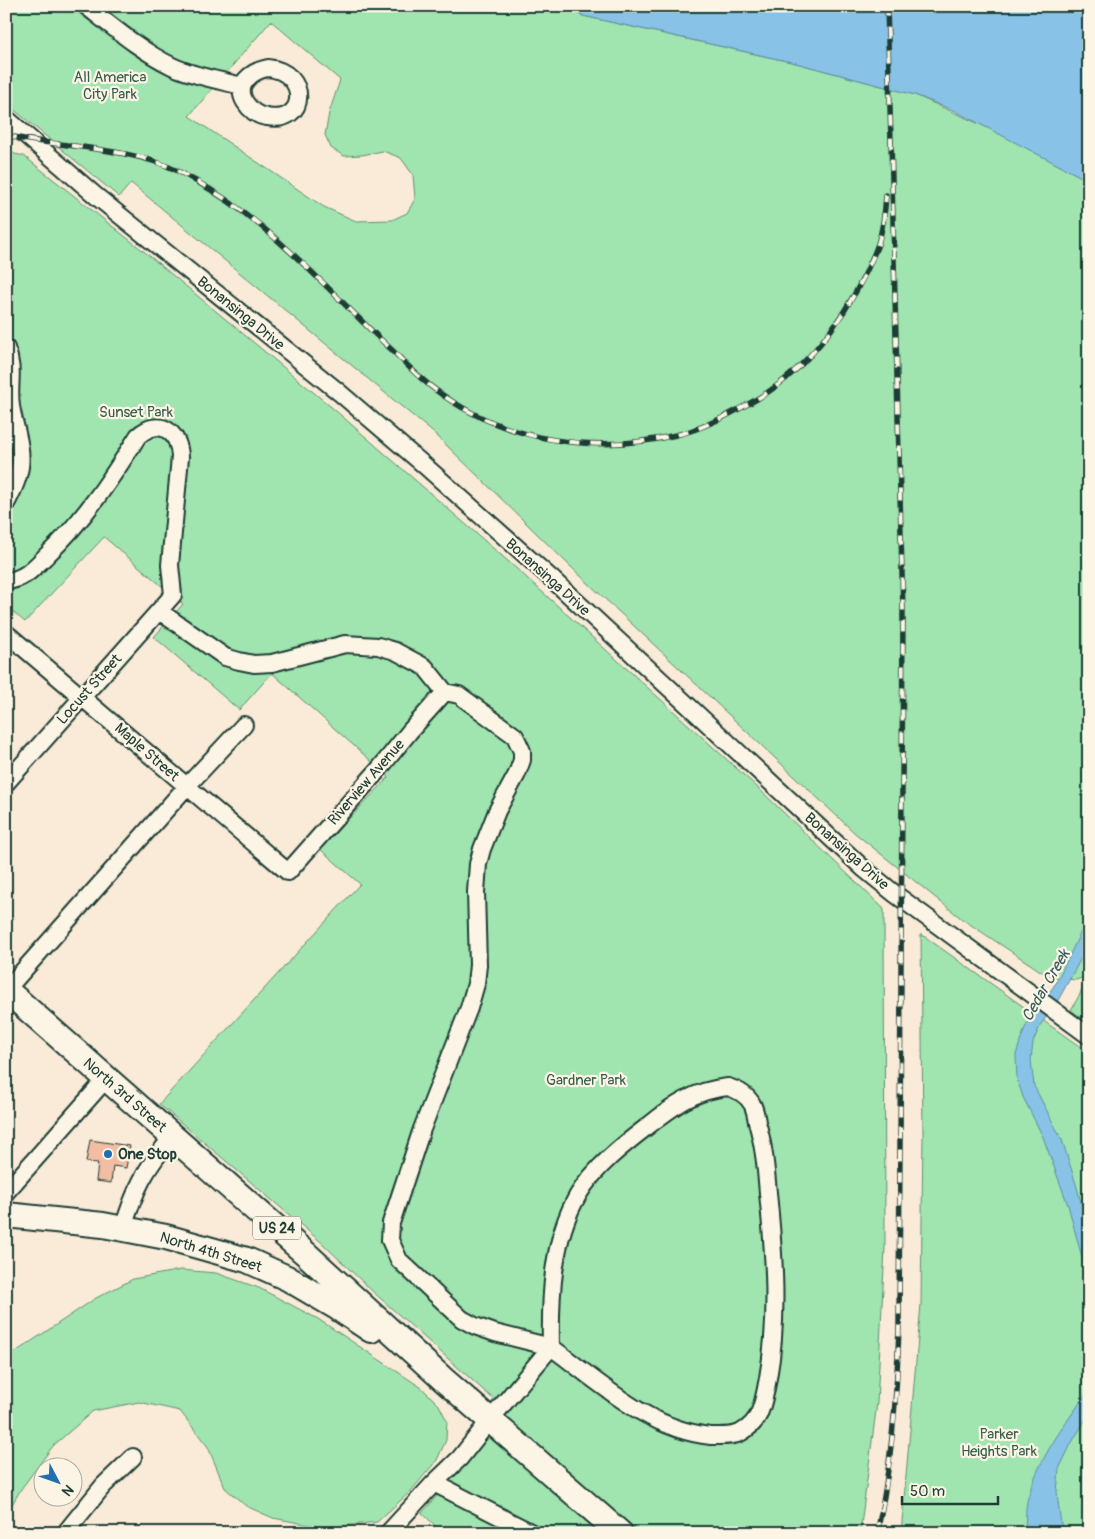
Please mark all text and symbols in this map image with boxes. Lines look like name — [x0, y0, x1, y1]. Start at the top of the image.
park label: All America City Park — [74, 68, 146, 104]
street label: Bonansinga Drive — [193, 272, 289, 355]
park label: Sunset Park — [99, 403, 174, 422]
street label: Bonansinga Drive — [502, 534, 594, 621]
street label: Locust Street — [53, 649, 127, 729]
street label: Maple Street — [110, 719, 184, 786]
street label: Riverview Avenue — [324, 735, 409, 829]
street label: Bonansinga Drive — [801, 808, 893, 895]
water label: Cedar Creek — [1017, 945, 1075, 1025]
street label: North 3rd Street — [79, 1054, 171, 1137]
park label: Gardner Park — [546, 1071, 627, 1090]
place label: One Stop — [118, 1145, 177, 1164]
marker: One Stop — [102, 1148, 114, 1160]
road number: US 24 — [253, 1216, 301, 1240]
street label: North 4th Street — [158, 1228, 265, 1277]
park label: Parker Heights Park — [961, 1425, 1038, 1461]
north arrow — [32, 1456, 82, 1506]
scale bar — [902, 1474, 999, 1506]
text: N — [58, 1481, 77, 1499]
text: 50 m — [910, 1482, 945, 1501]

